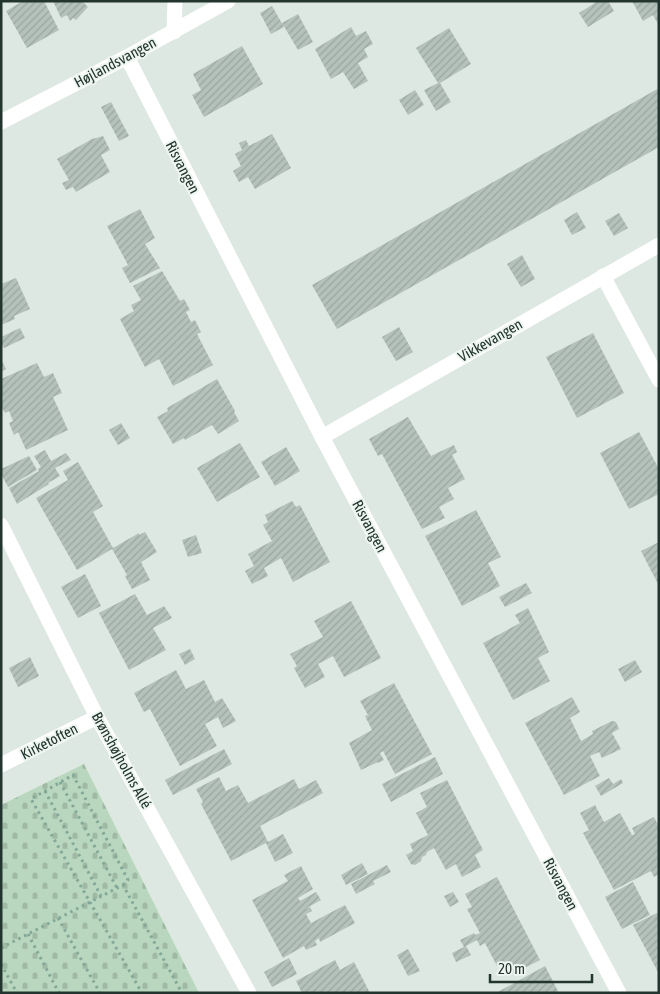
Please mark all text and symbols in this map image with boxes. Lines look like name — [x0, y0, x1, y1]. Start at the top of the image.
street label: Højlandsvangen — [71, 33, 159, 91]
street label: Risvangen — [163, 138, 203, 196]
street label: Vikkevangen — [455, 315, 525, 365]
street label: Risvangen — [349, 497, 391, 555]
street label: Brønshøjholms Allé — [89, 709, 156, 811]
street label: Kirketoften — [18, 719, 80, 763]
street label: Risvangen — [540, 855, 582, 913]
scale bar — [490, 952, 592, 984]
text: 20 m — [498, 960, 525, 977]

